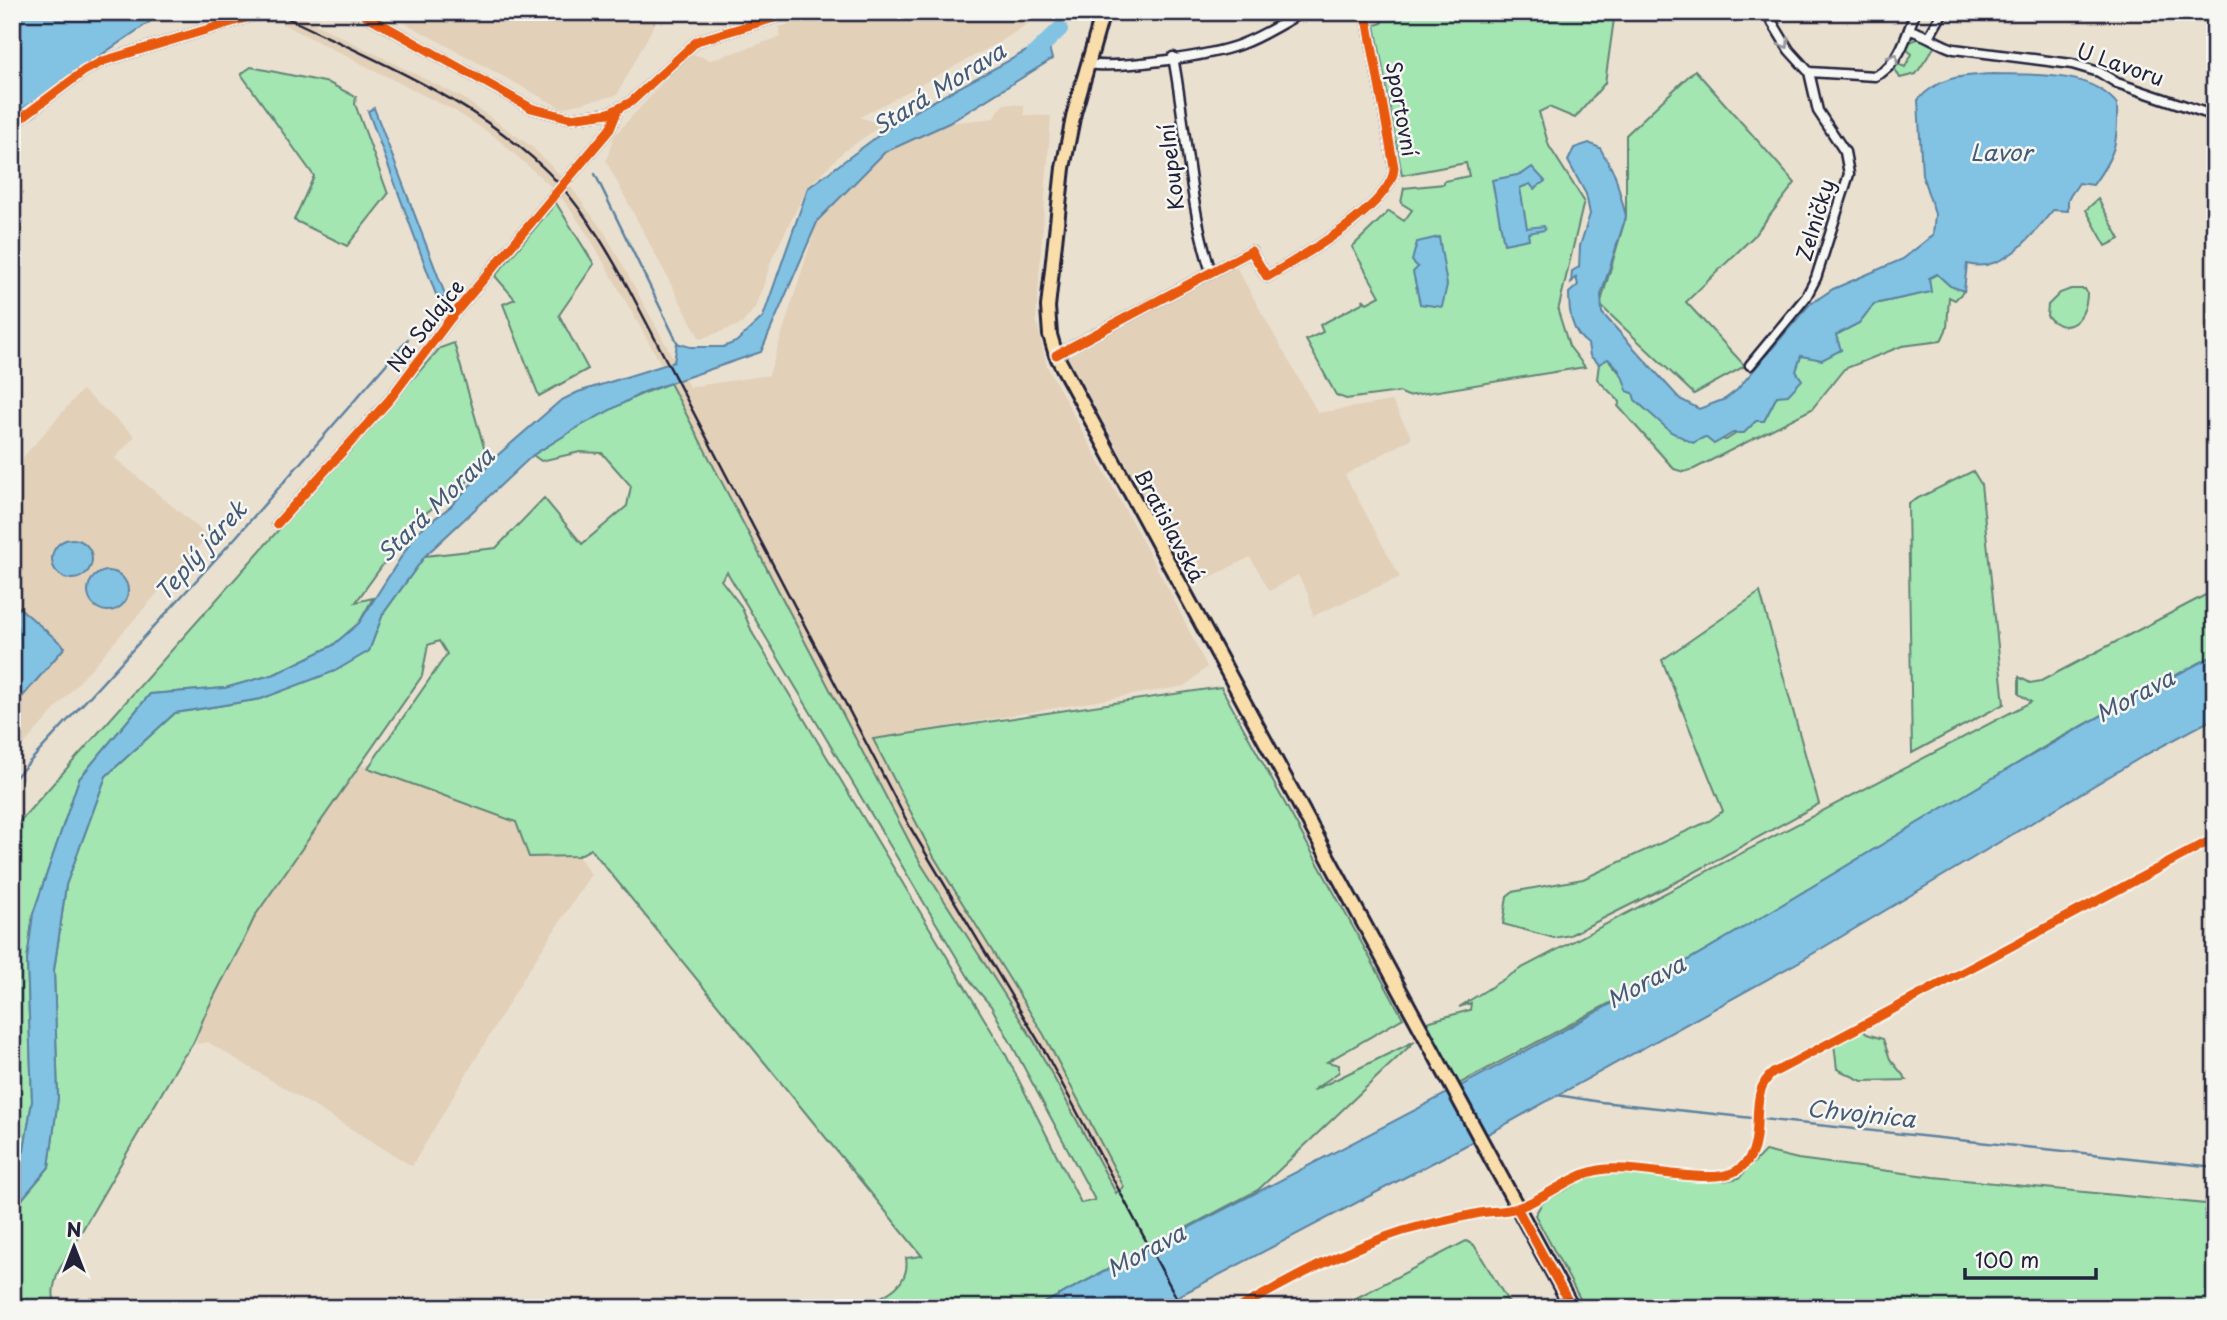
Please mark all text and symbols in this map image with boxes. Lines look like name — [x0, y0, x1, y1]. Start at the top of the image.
water label: Stará Morava — [865, 32, 1013, 143]
street label: U Lavoru — [2073, 33, 2169, 93]
one-way arrow — [1777, 36, 1790, 49]
one-way arrow — [1886, 53, 1898, 66]
street label: Sportovní — [1379, 59, 1427, 159]
street label: Koupelní — [1149, 122, 1191, 212]
water label: Lavor — [1970, 134, 2035, 169]
street label: Zelničky — [1787, 175, 1842, 264]
street label: Na Salajce — [378, 272, 471, 378]
water label: Stará Morava — [368, 438, 503, 569]
street label: Bratislavská — [1127, 462, 1214, 588]
water label: Teplý járek — [146, 492, 255, 608]
water label: Morava — [2089, 659, 2180, 730]
water label: Morava — [1600, 945, 1691, 1016]
water label: Chvojnica — [1805, 1089, 1918, 1136]
north arrow — [38, 1212, 108, 1282]
water label: Morava — [1100, 1214, 1191, 1285]
text: N — [66, 1215, 82, 1243]
scale bar — [1965, 1236, 2096, 1280]
text: 100 m — [1975, 1243, 2039, 1275]

